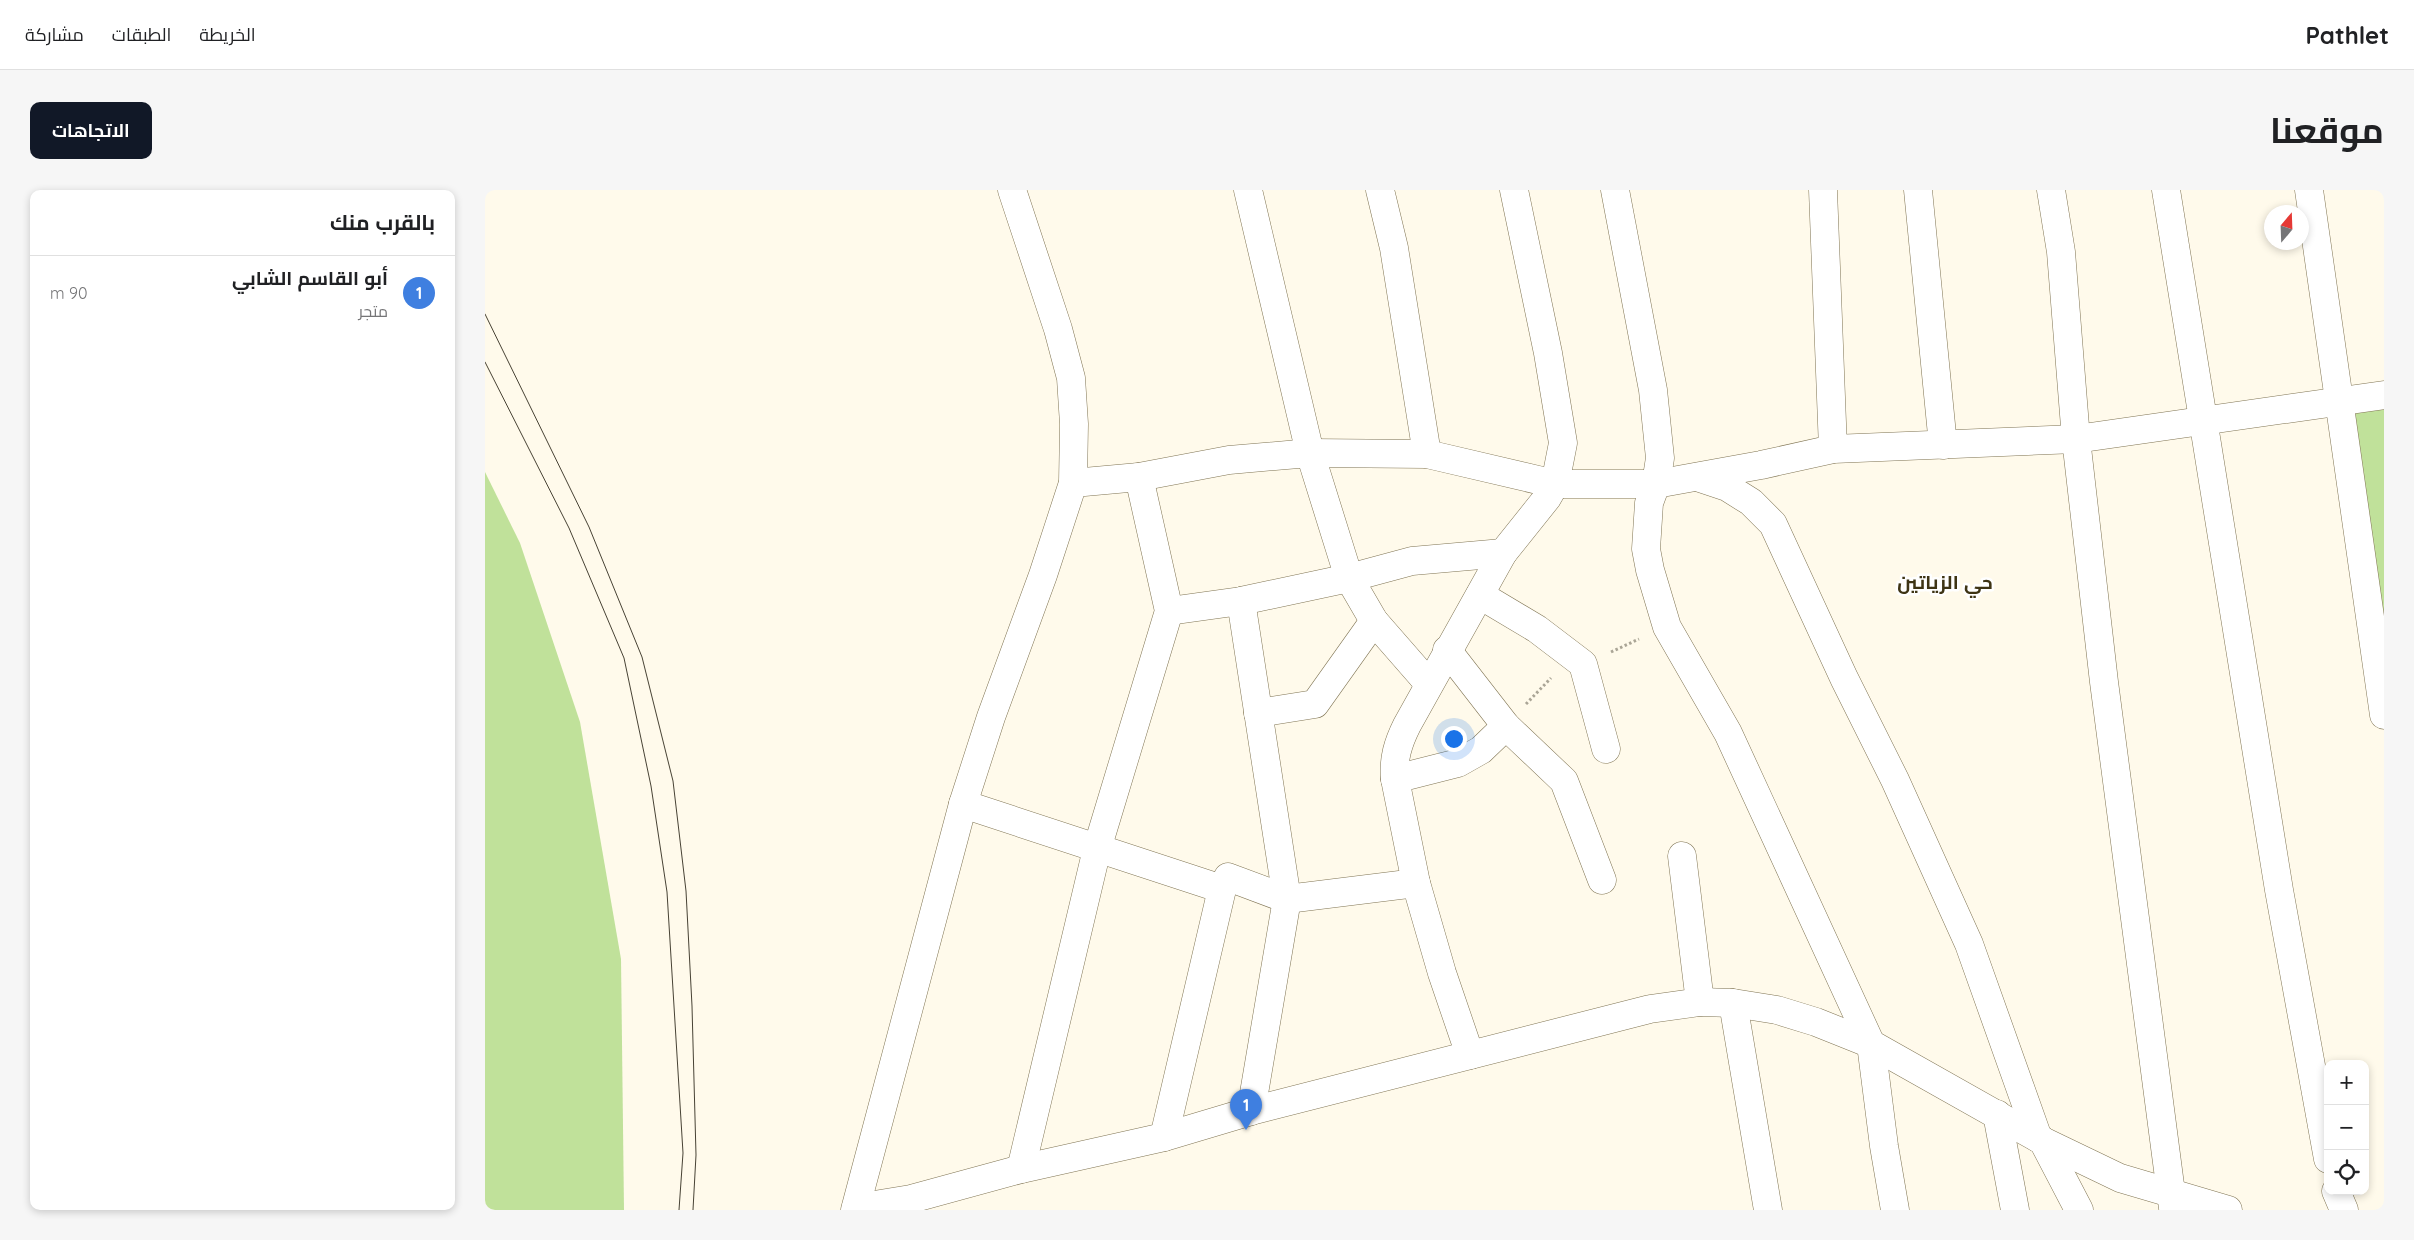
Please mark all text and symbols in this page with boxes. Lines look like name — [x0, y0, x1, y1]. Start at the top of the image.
text: Pathlet — [2305, 20, 2389, 50]
text: مشاركة — [25, 23, 84, 46]
text: الطبقات — [112, 23, 171, 46]
text: الخريطة — [199, 23, 256, 46]
button: الاتجاهات — [30, 102, 152, 159]
text: موقعنا — [2270, 108, 2384, 152]
north arrow — [2264, 205, 2309, 250]
text: بالقرب منك — [330, 209, 435, 235]
text: أبو القاسم الشابي — [232, 266, 388, 290]
text: 90 m — [50, 283, 87, 303]
text: 1 — [416, 283, 422, 303]
text: متجر — [359, 301, 388, 321]
district label: حي الزياتين — [1897, 570, 1993, 598]
your location — [1441, 726, 1467, 752]
map controls — [2324, 1060, 2369, 1195]
button: + — [2324, 1060, 2369, 1105]
pin: 1 — [1230, 1089, 1262, 1130]
button: − — [2324, 1105, 2369, 1150]
button: locate — [2324, 1150, 2369, 1195]

